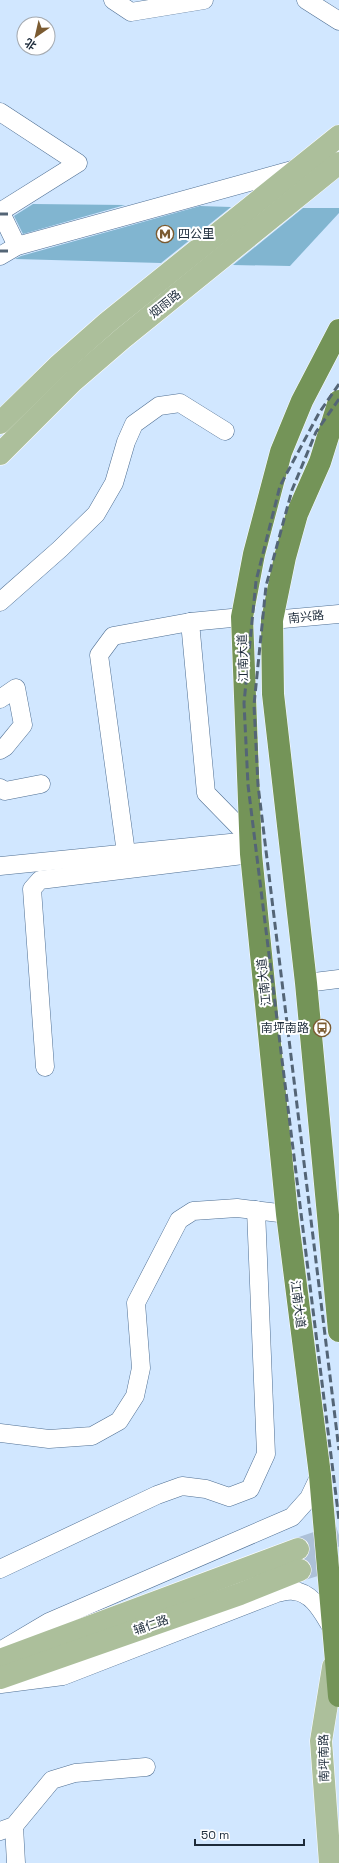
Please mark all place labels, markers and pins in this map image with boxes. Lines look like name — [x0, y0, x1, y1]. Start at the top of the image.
metro station icon: 四公里 — [155, 224, 175, 244]
place label: 四公里 — [178, 226, 214, 242]
bus stop icon: 南坪南路 — [312, 1018, 332, 1038]
place label: 南坪南路 — [261, 1020, 309, 1036]

